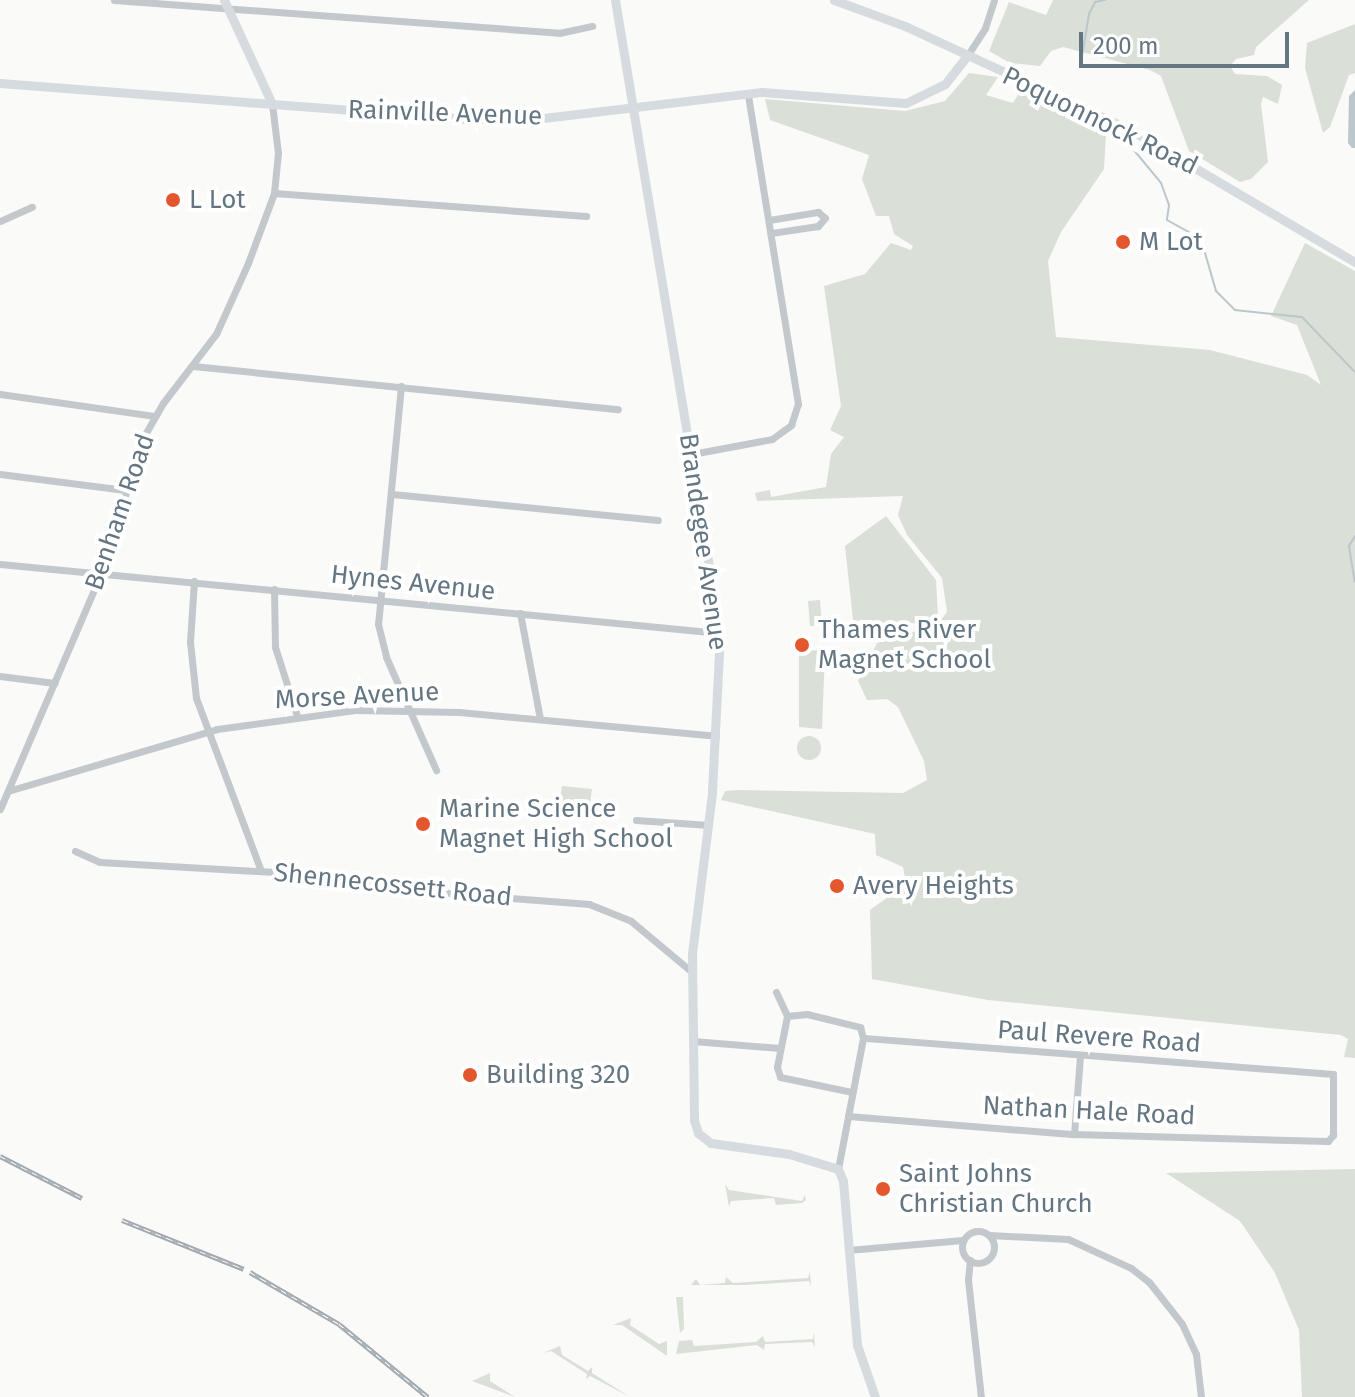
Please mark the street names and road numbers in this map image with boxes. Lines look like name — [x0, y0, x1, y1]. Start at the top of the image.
street label: Poquonnock Road — [997, 60, 1203, 182]
street label: Rainville Avenue — [347, 94, 543, 132]
street label: Benham Road — [79, 430, 161, 594]
street label: Brandegee Avenue — [672, 432, 734, 652]
street label: Hynes Avenue — [329, 559, 497, 607]
street label: Morse Avenue — [274, 676, 440, 716]
street label: Shennecossett Road — [272, 857, 514, 913]
street label: Paul Revere Road — [996, 1014, 1202, 1060]
street label: Nathan Hale Road — [982, 1090, 1196, 1132]

